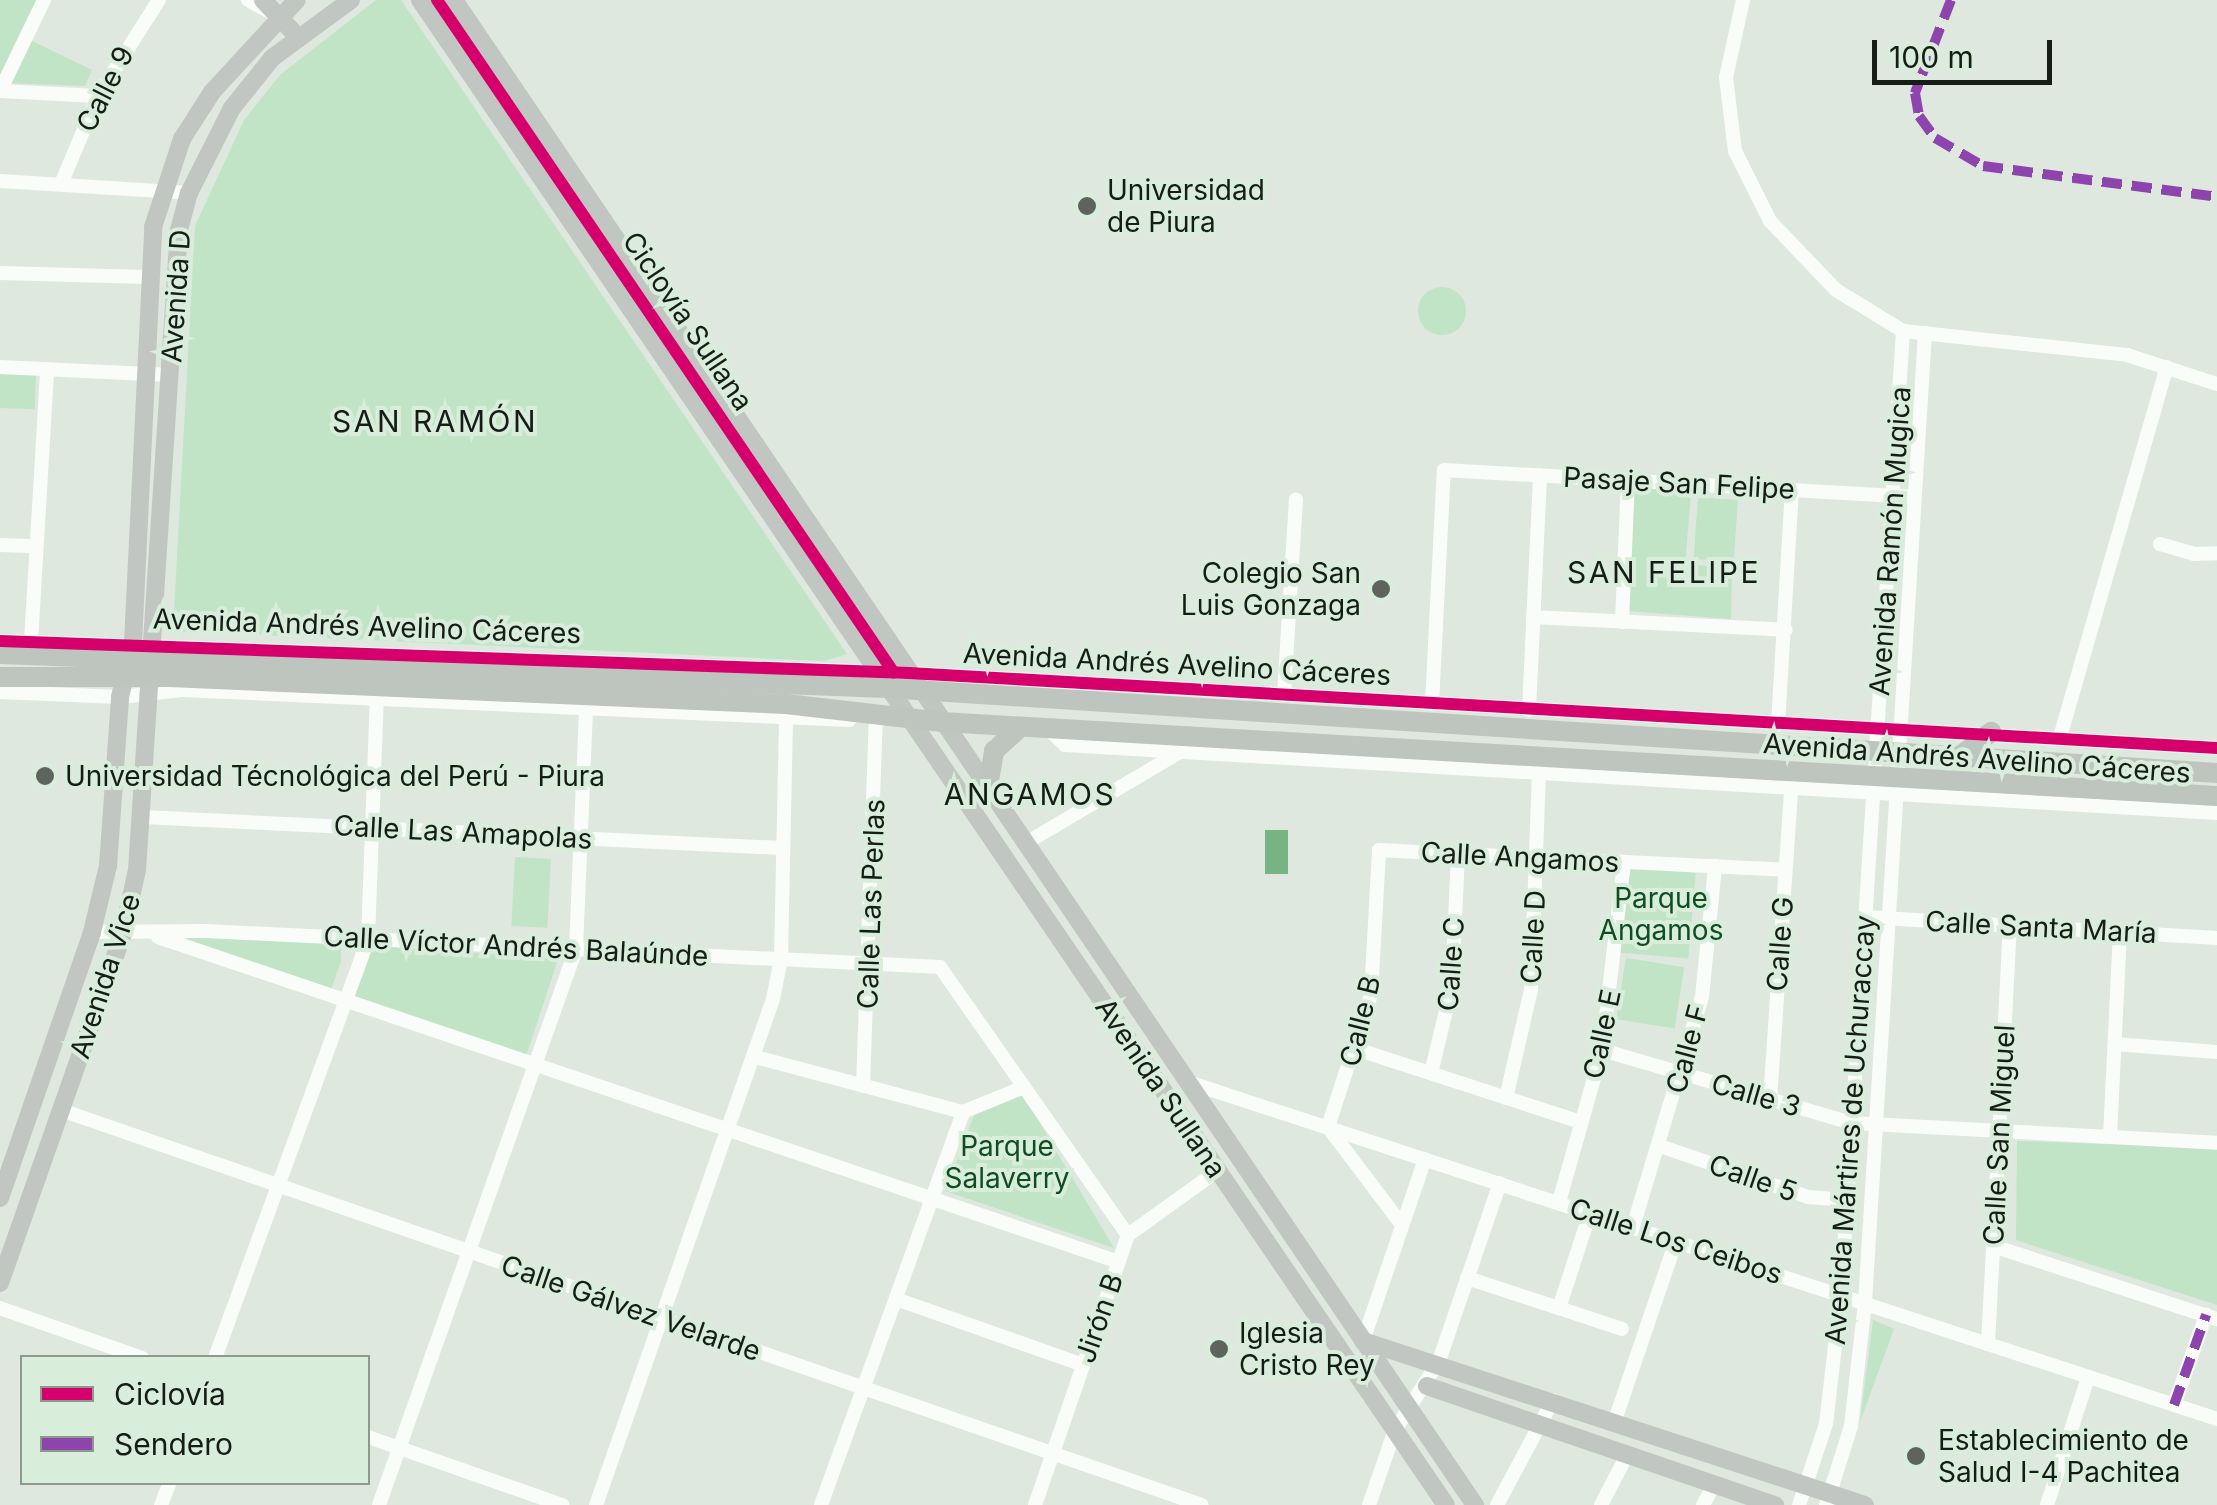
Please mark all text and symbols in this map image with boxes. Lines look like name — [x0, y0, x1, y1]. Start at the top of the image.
scale bar — [1877, 20, 2057, 82]
text: 100 m — [1889, 39, 1974, 75]
street label: Calle 9 — [69, 41, 141, 137]
place label: Universidad de Piura — [1107, 173, 1265, 239]
marker: Universidad de Piura — [1076, 195, 1098, 217]
street label: Ciclovía Sullana — [616, 225, 760, 417]
street label: Avenida D — [155, 228, 197, 364]
street label: Avenida Ramón Mugica — [1862, 385, 1918, 697]
district label: SAN RAMÓN — [332, 403, 538, 439]
street label: Pasaje San Felipe — [1562, 460, 1796, 506]
district label: SAN FELIPE — [1567, 554, 1761, 590]
place label: Colegio San Luis Gonzaga — [1181, 556, 1361, 622]
marker: Colegio San Luis Gonzaga — [1370, 578, 1392, 600]
street label: Avenida Andrés Avelino Cáceres — [152, 602, 582, 650]
street label: Avenida Andrés Avelino Cáceres — [962, 636, 1392, 692]
street label: Avenida Andrés Avelino Cáceres — [1762, 726, 2192, 790]
place label: Universidad Técnológica del Perú - Piura — [65, 759, 605, 793]
marker: Universidad Técnológica del Perú - Piura — [34, 765, 56, 787]
district label: ANGAMOS — [944, 776, 1116, 812]
street label: Calle Las Perlas — [851, 798, 891, 1010]
street label: Calle Las Amapolas — [333, 808, 593, 856]
street label: Calle Angamos — [1420, 835, 1620, 879]
park label: Parque Angamos — [1599, 881, 1723, 947]
street label: Avenida Vice — [63, 889, 147, 1063]
street label: Calle D — [1514, 889, 1552, 985]
street label: Calle G — [1760, 896, 1800, 992]
street label: Calle Santa María — [1924, 904, 2158, 950]
street label: Avenida Mártires de Uchuraccay — [1818, 914, 1882, 1346]
street label: Calle C — [1431, 916, 1471, 1012]
street label: Calle Víctor Andrés Balaúnde — [323, 919, 709, 973]
street label: Calle B — [1333, 972, 1387, 1070]
street label: Calle E — [1576, 986, 1628, 1082]
street label: Avenida Sullana — [1089, 992, 1233, 1184]
street label: Calle F — [1659, 1001, 1715, 1097]
street label: Calle San Miguel — [1976, 1024, 2022, 1246]
street label: Calle 3 — [1708, 1066, 1804, 1124]
park label: Parque Salaverry — [945, 1129, 1069, 1195]
street label: Calle 5 — [1705, 1147, 1801, 1209]
street label: Calle Los Ceibos — [1565, 1191, 1787, 1291]
street label: Calle Gálvez Velarde — [497, 1248, 765, 1368]
street label: Jirón B — [1068, 1269, 1130, 1367]
place label: Iglesia Cristo Rey — [1239, 1316, 1375, 1382]
marker: Iglesia Cristo Rey — [1208, 1338, 1230, 1360]
legend — [20, 1355, 370, 1485]
text: Ciclovía — [114, 1376, 226, 1412]
place label: Establecimiento de Salud I-4 Pachitea — [1938, 1423, 2189, 1489]
text: Sendero — [114, 1426, 233, 1462]
marker: Establecimiento de Salud I-4 Pachitea — [1903, 1443, 1929, 1469]

